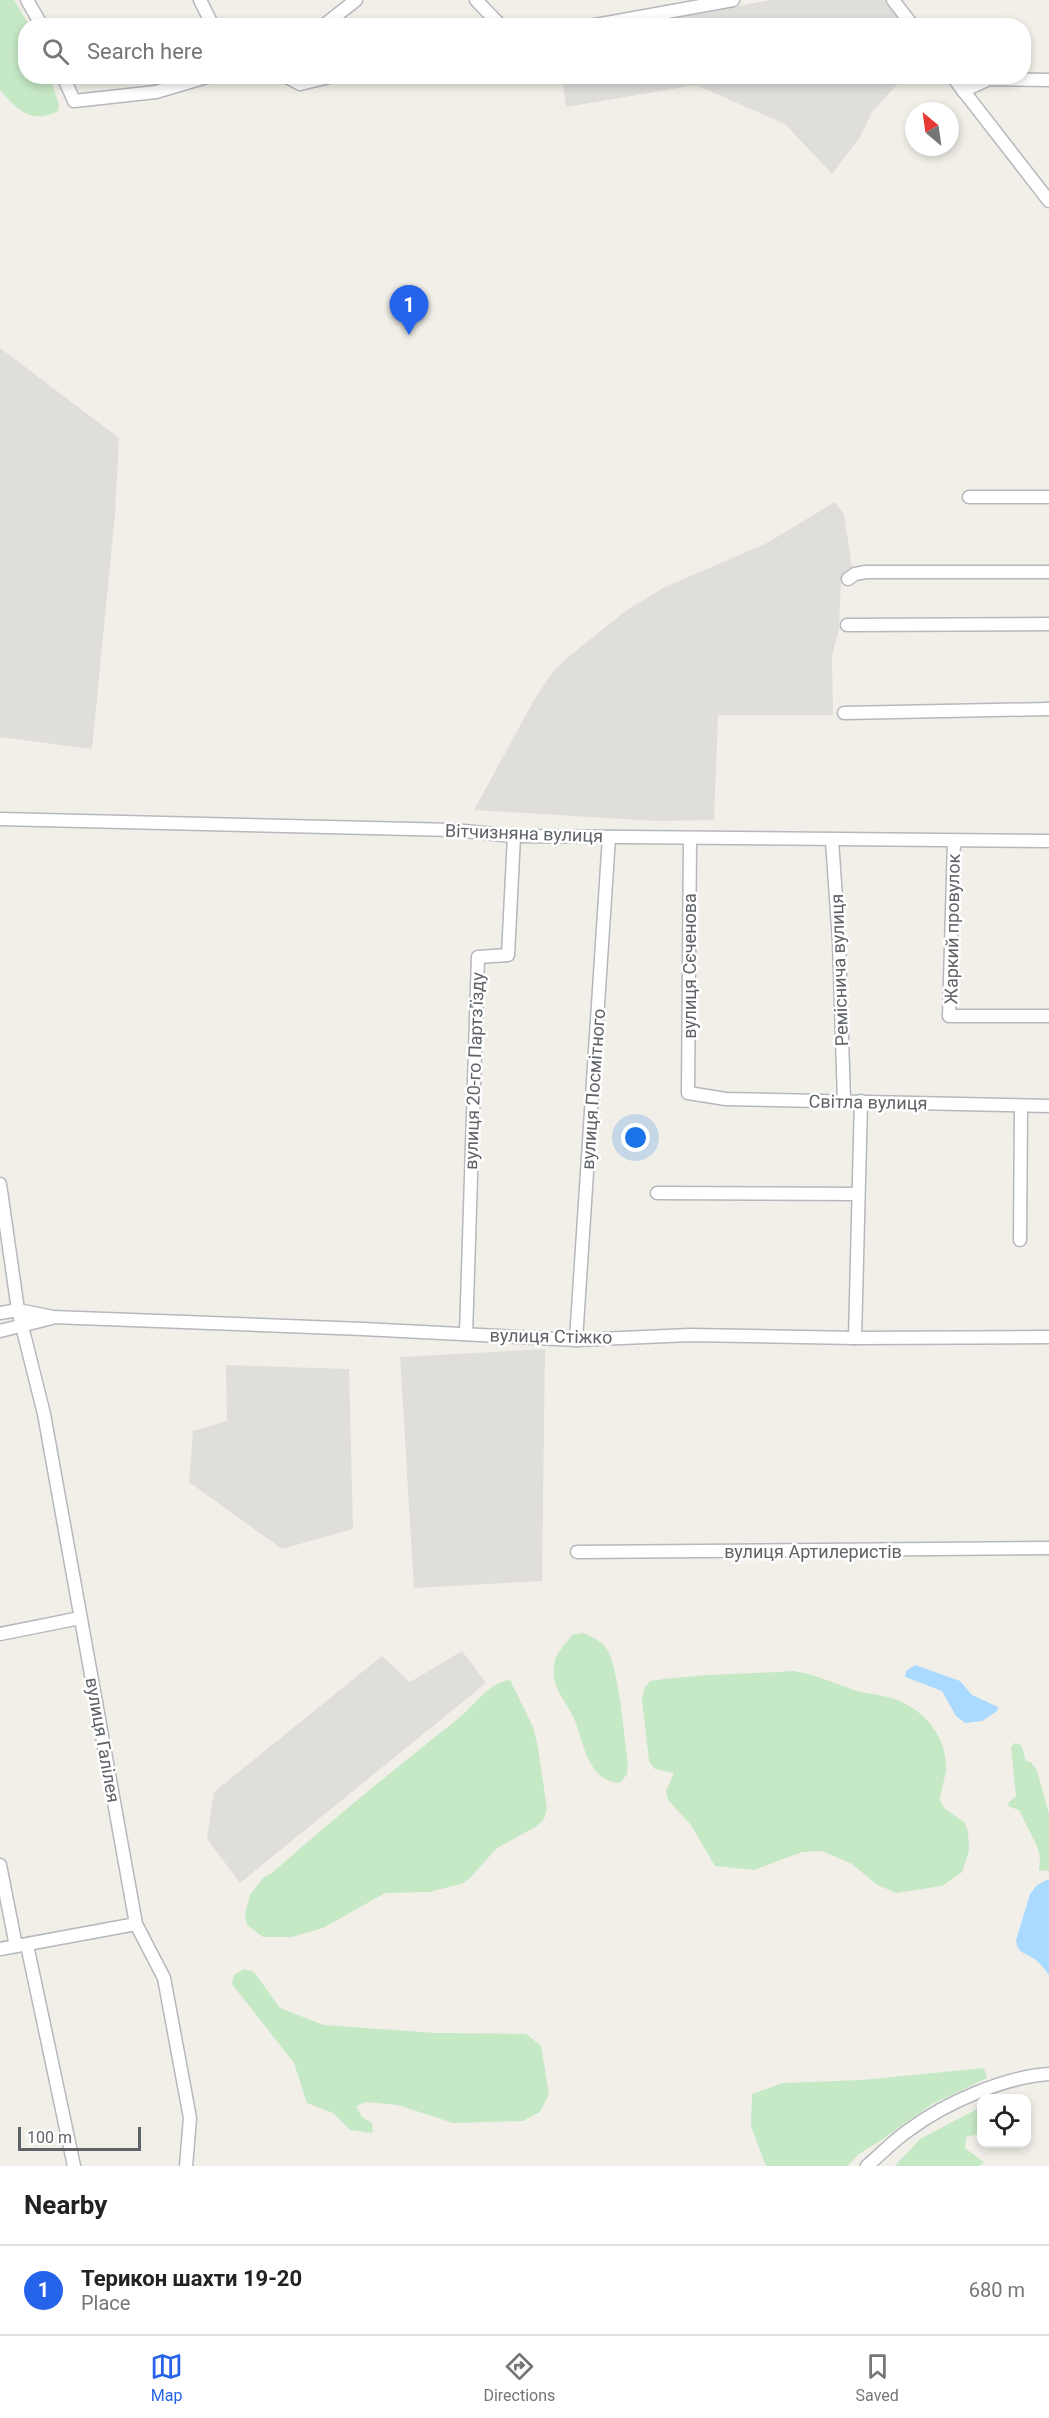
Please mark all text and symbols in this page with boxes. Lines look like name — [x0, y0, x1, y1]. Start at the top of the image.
search box — [18, 18, 1031, 84]
icon: search — [39, 35, 72, 68]
text: Search here — [87, 39, 203, 64]
north arrow — [905, 102, 959, 156]
pin: 1 — [390, 286, 428, 335]
street label: Вітчизняна вулиця — [445, 820, 603, 846]
street label: Жаркий провулок — [940, 853, 964, 1005]
street label: вулиця Сєченова — [679, 893, 700, 1039]
street label: Реміснича вулиця — [826, 893, 852, 1047]
street label: вулиця 20-го Партз'їзду — [460, 971, 488, 1170]
street label: вулиця Посмітного — [577, 1008, 609, 1170]
street label: Світла вулиця — [808, 1090, 928, 1114]
your location — [621, 1123, 650, 1152]
street label: вулиця Стіжко — [490, 1324, 612, 1348]
street label: вулиця Артилеристів — [724, 1541, 902, 1562]
street label: вулиця Галілея — [82, 1676, 124, 1804]
map controls — [977, 2094, 1031, 2148]
button: locate — [977, 2094, 1031, 2148]
scale bar — [18, 2124, 141, 2152]
text: 100 m — [27, 2128, 72, 2147]
text: Nearby — [24, 2190, 107, 2220]
text: Терикон шахти 19-20 — [81, 2266, 302, 2291]
text: 1 — [38, 2278, 49, 2302]
text: 680 m — [969, 2278, 1025, 2302]
text: Place — [81, 2291, 130, 2315]
tab: Map — [150, 2350, 183, 2405]
tab: Directions — [483, 2350, 555, 2405]
tab: Saved — [856, 2350, 899, 2405]

